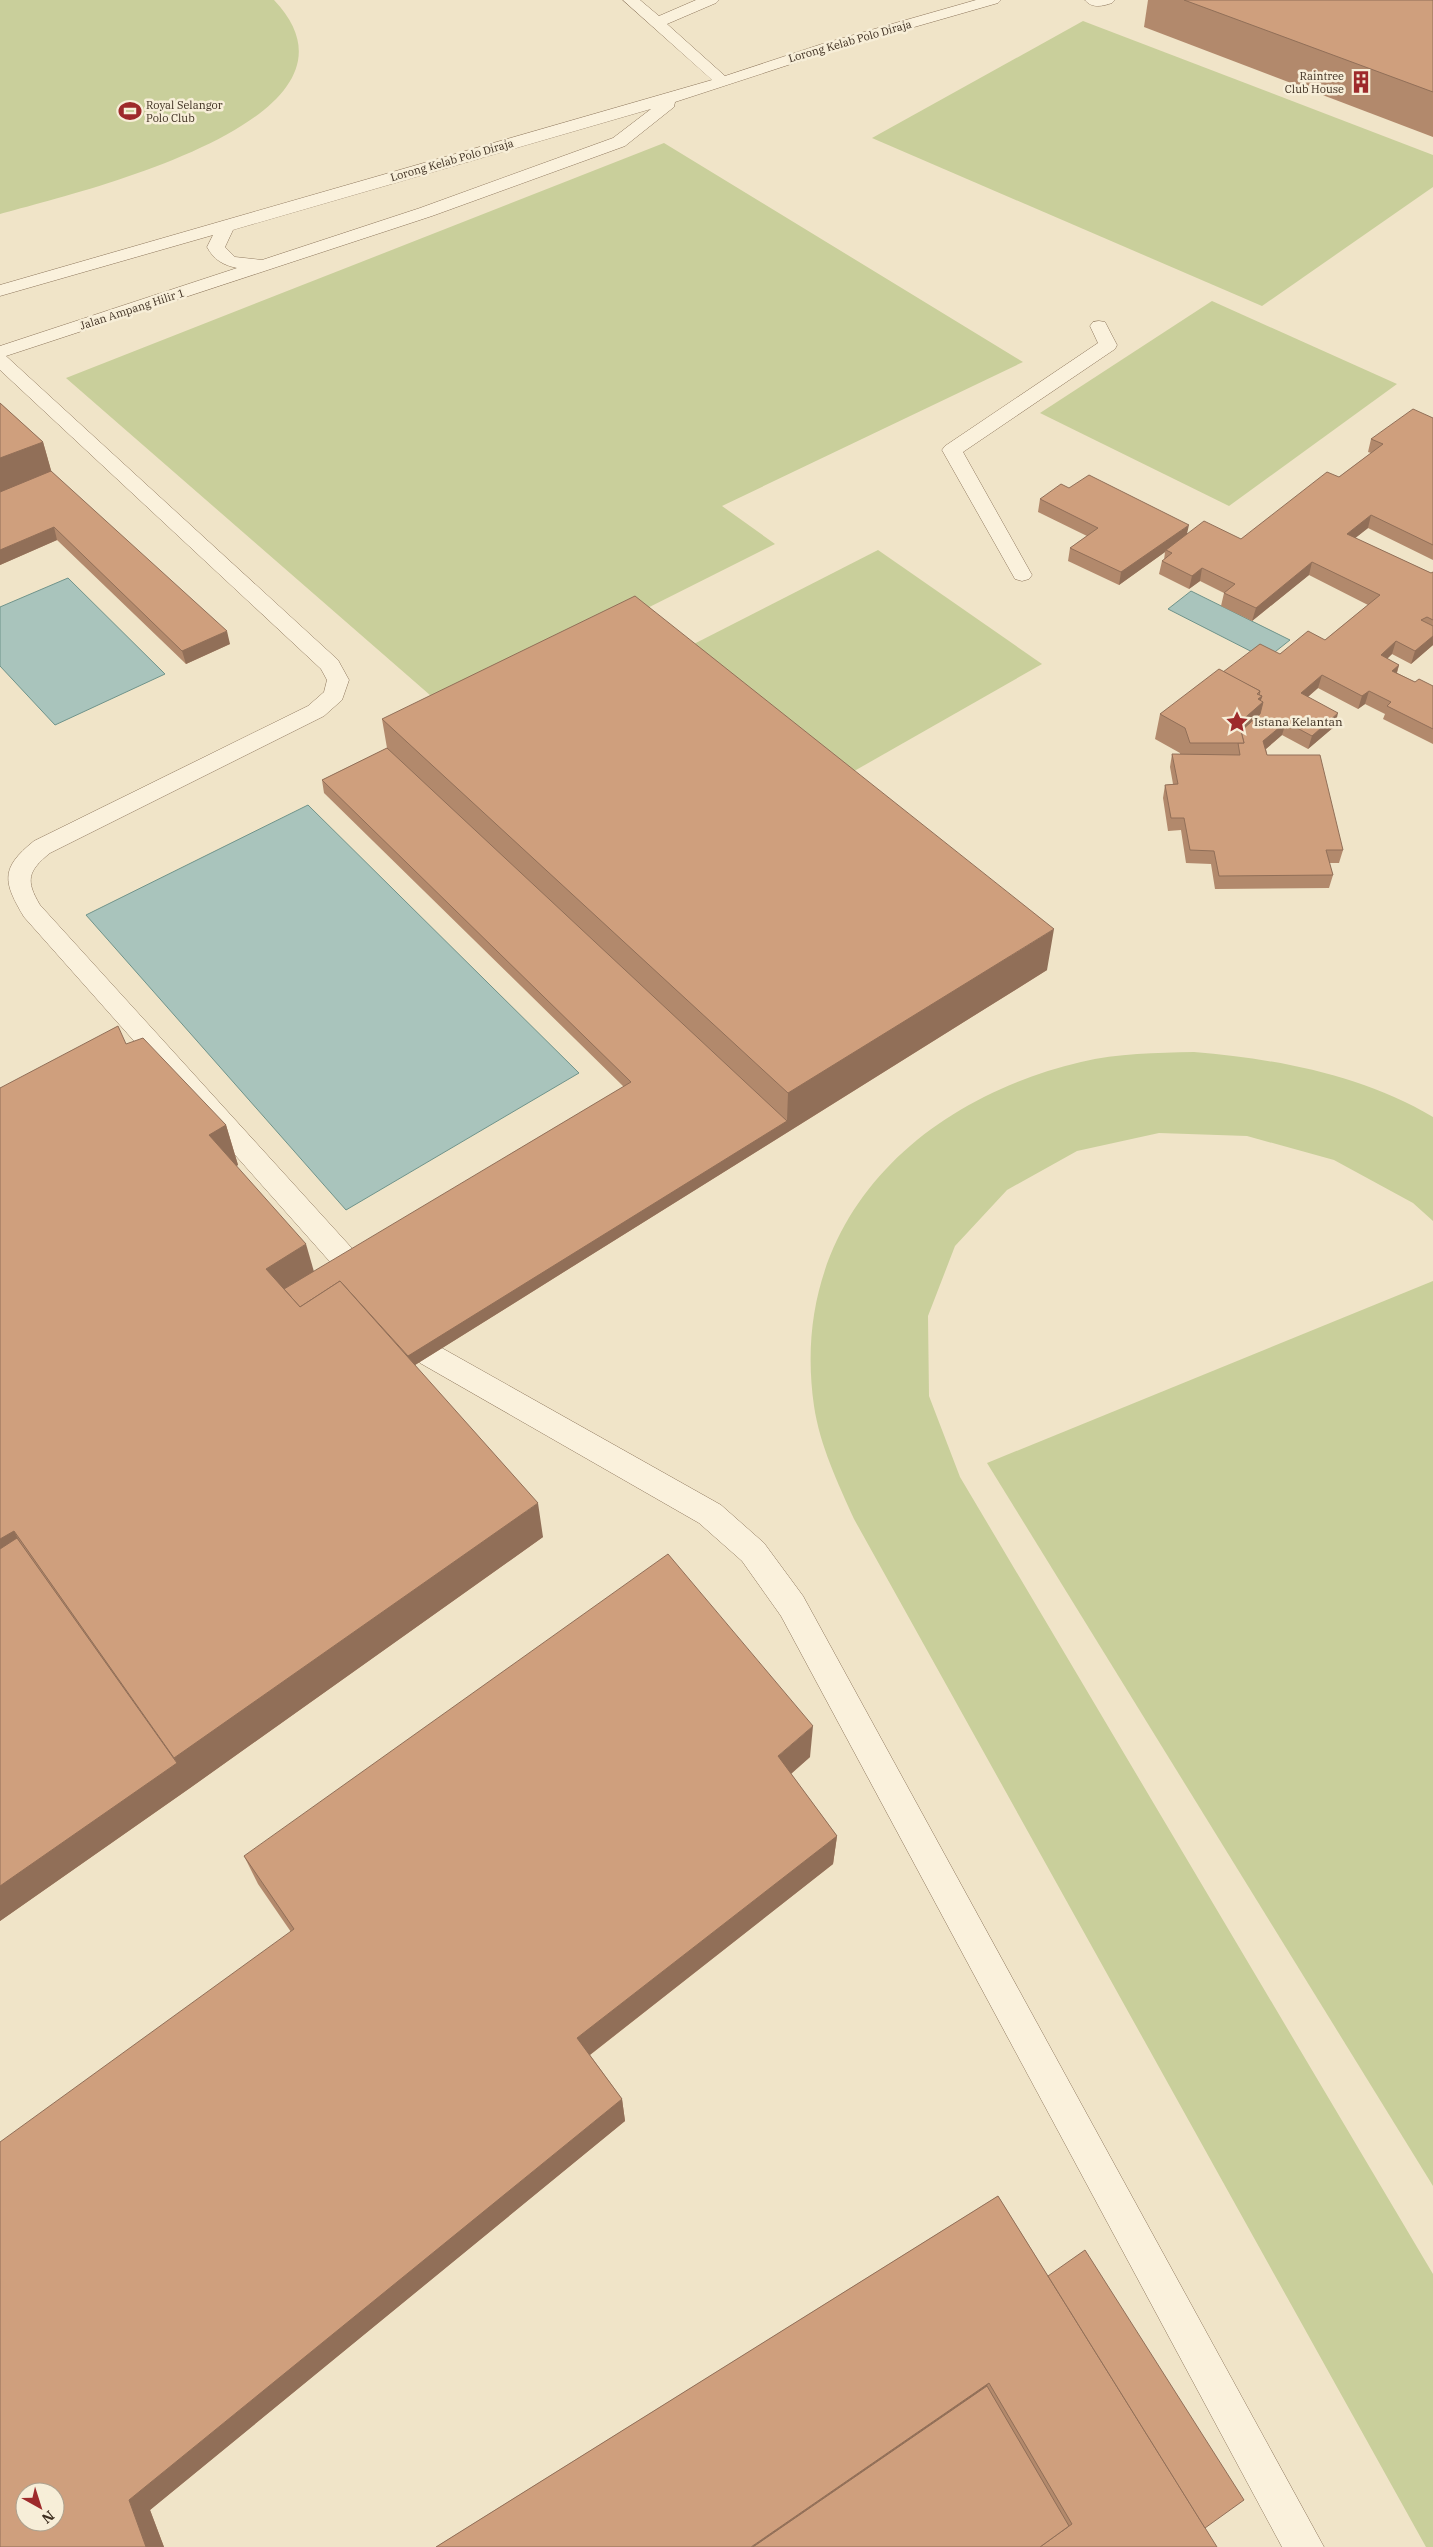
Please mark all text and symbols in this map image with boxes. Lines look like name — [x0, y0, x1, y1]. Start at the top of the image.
street label: Lorong Kelab Polo Diraja — [787, 17, 913, 65]
place label: Raintree Club House — [1285, 69, 1344, 96]
building icon: Raintree Club House — [1348, 69, 1374, 95]
sports icon: Royal Selangor Polo Club — [117, 98, 143, 124]
place label: Royal Selangor Polo Club — [146, 98, 223, 125]
street label: Lorong Kelab Polo Diraja — [389, 136, 515, 184]
street label: Jalan Ampang Hilir 1 — [78, 285, 186, 333]
place icon: Istana Kelantan — [1224, 709, 1250, 735]
place label: Istana Kelantan — [1254, 714, 1343, 729]
north arrow — [15, 2482, 65, 2532]
text: N — [38, 2507, 58, 2528]

